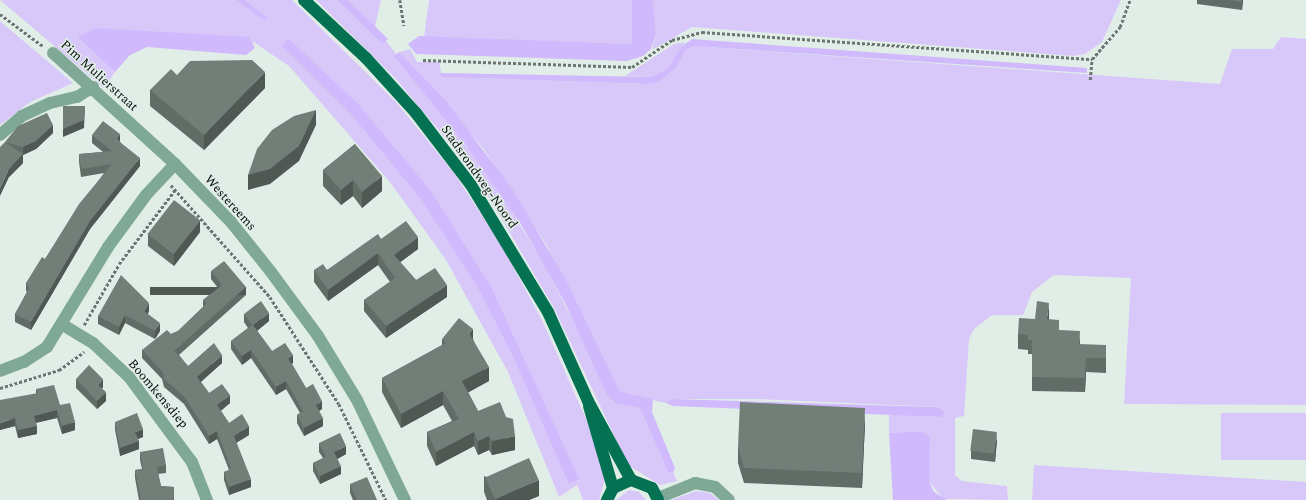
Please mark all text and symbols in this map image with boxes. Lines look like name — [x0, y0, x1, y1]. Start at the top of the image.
street label: Pim Mulierstraat — [57, 37, 141, 115]
street label: Stadsrondweg-Noord — [437, 122, 521, 232]
street label: Westereems — [201, 172, 259, 234]
street label: Boomkensdiep — [125, 356, 191, 432]

